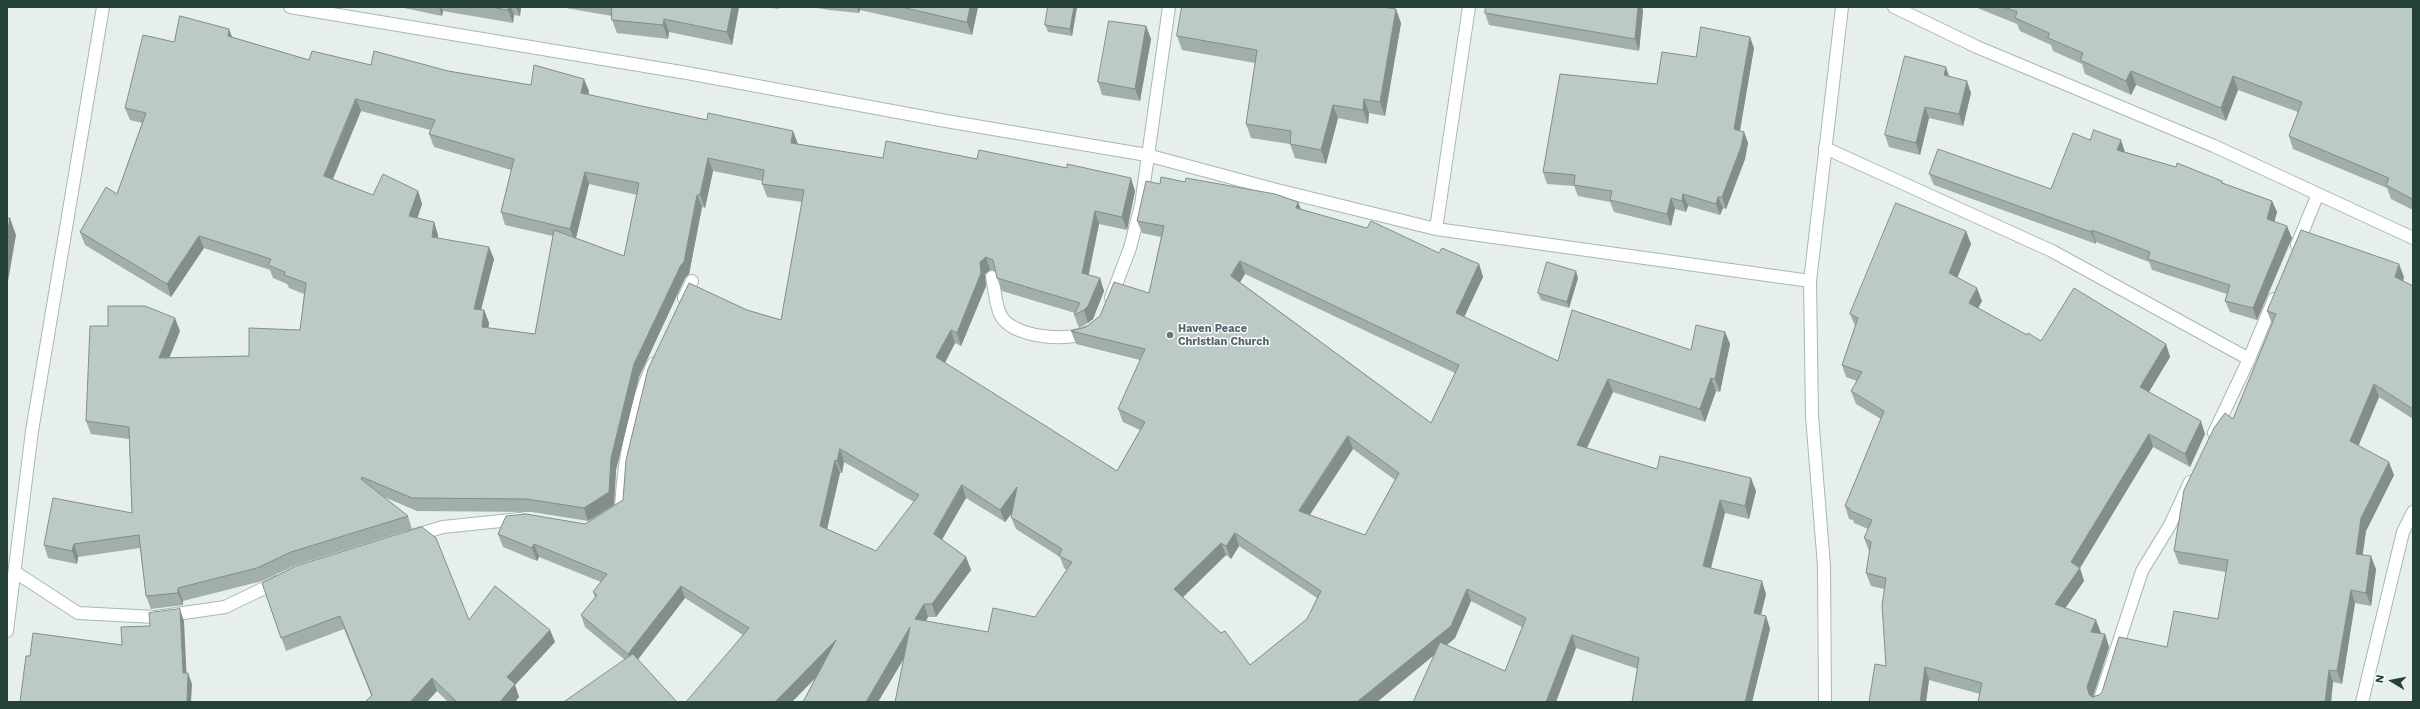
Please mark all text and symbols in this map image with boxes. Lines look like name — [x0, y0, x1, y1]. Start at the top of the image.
place label: Haven Peace Christian Church — [1178, 322, 1269, 348]
marker: Haven Peace Christian Church — [1165, 330, 1175, 340]
north arrow — [2372, 661, 2412, 701]
text: N — [2373, 674, 2387, 684]

